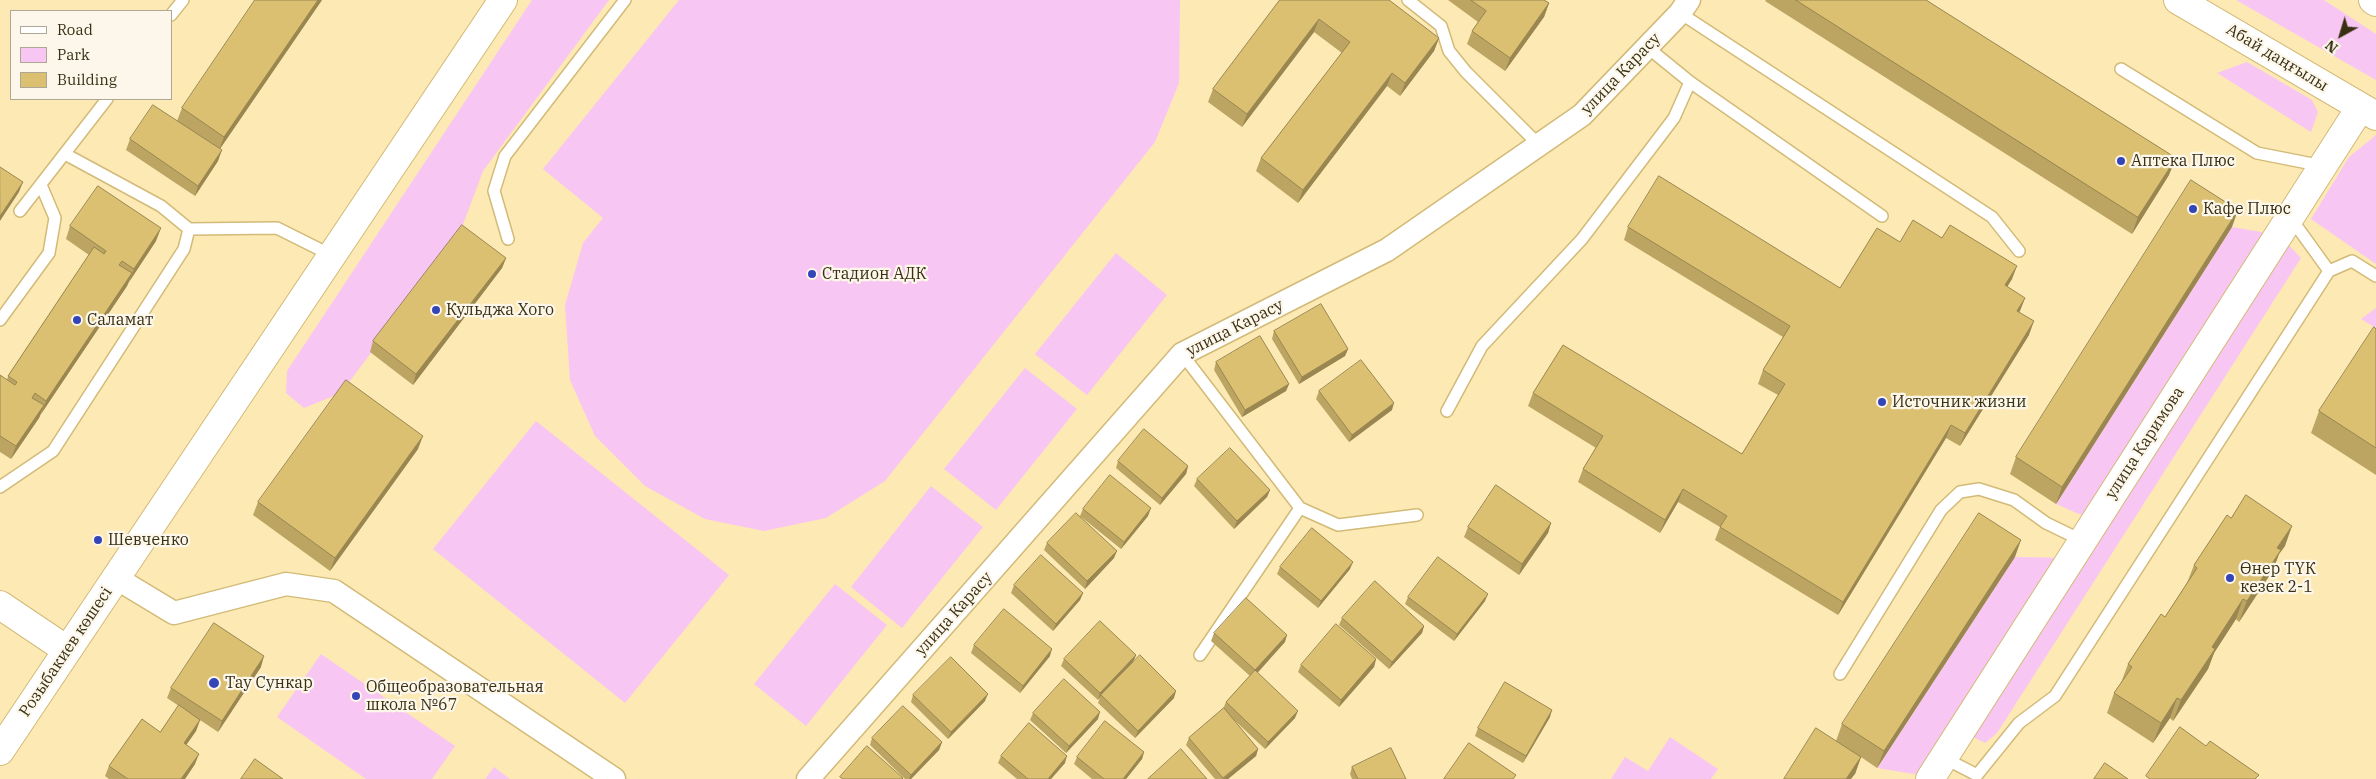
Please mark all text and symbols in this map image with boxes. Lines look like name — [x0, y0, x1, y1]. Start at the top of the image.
legend — [10, 10, 172, 100]
north arrow — [2316, 10, 2366, 60]
text: Road — [57, 20, 93, 39]
street label: Абай даңғылы — [2223, 20, 2331, 96]
street label: улица Карасу — [1577, 29, 1665, 119]
text: N — [2322, 36, 2342, 57]
text: Park — [57, 45, 90, 64]
text: Building — [57, 70, 117, 89]
place label: Аптека Плюс — [2131, 151, 2235, 171]
marker: Аптека Плюс — [2115, 155, 2127, 167]
place label: Кафе Плюс — [2203, 199, 2291, 219]
marker: Кафе Плюс — [2187, 203, 2199, 215]
place label: Стадион АДК — [822, 264, 926, 284]
marker: Стадион АДК — [806, 268, 818, 280]
street label: улица Карасу — [1183, 295, 1287, 361]
place label: Кульджа Хого — [446, 300, 554, 320]
marker: Кульджа Хого — [430, 304, 442, 316]
place label: Саламат — [87, 310, 153, 330]
marker: Саламат — [71, 314, 83, 326]
street label: улица Каримова — [2102, 383, 2188, 503]
place label: Источник жизни — [1892, 392, 2027, 412]
marker: Источник жизни — [1876, 396, 1888, 408]
place label: Шевченко — [108, 530, 189, 550]
marker: Шевченко — [92, 534, 104, 546]
place label: Өнер ТҮК кезек 2-1 — [2240, 559, 2316, 597]
street label: улица Карасу — [911, 568, 997, 660]
marker: Өнер ТҮК кезек 2-1 — [2224, 572, 2236, 584]
street label: Розыбакиев көшесі — [15, 584, 117, 720]
place label: Тау Сункар — [225, 673, 313, 693]
marker: Тау Сункар — [207, 676, 221, 690]
place label: Общеобразовательная школа №67 — [366, 677, 544, 715]
marker: Общеобразовательная школа №67 — [350, 690, 362, 702]

